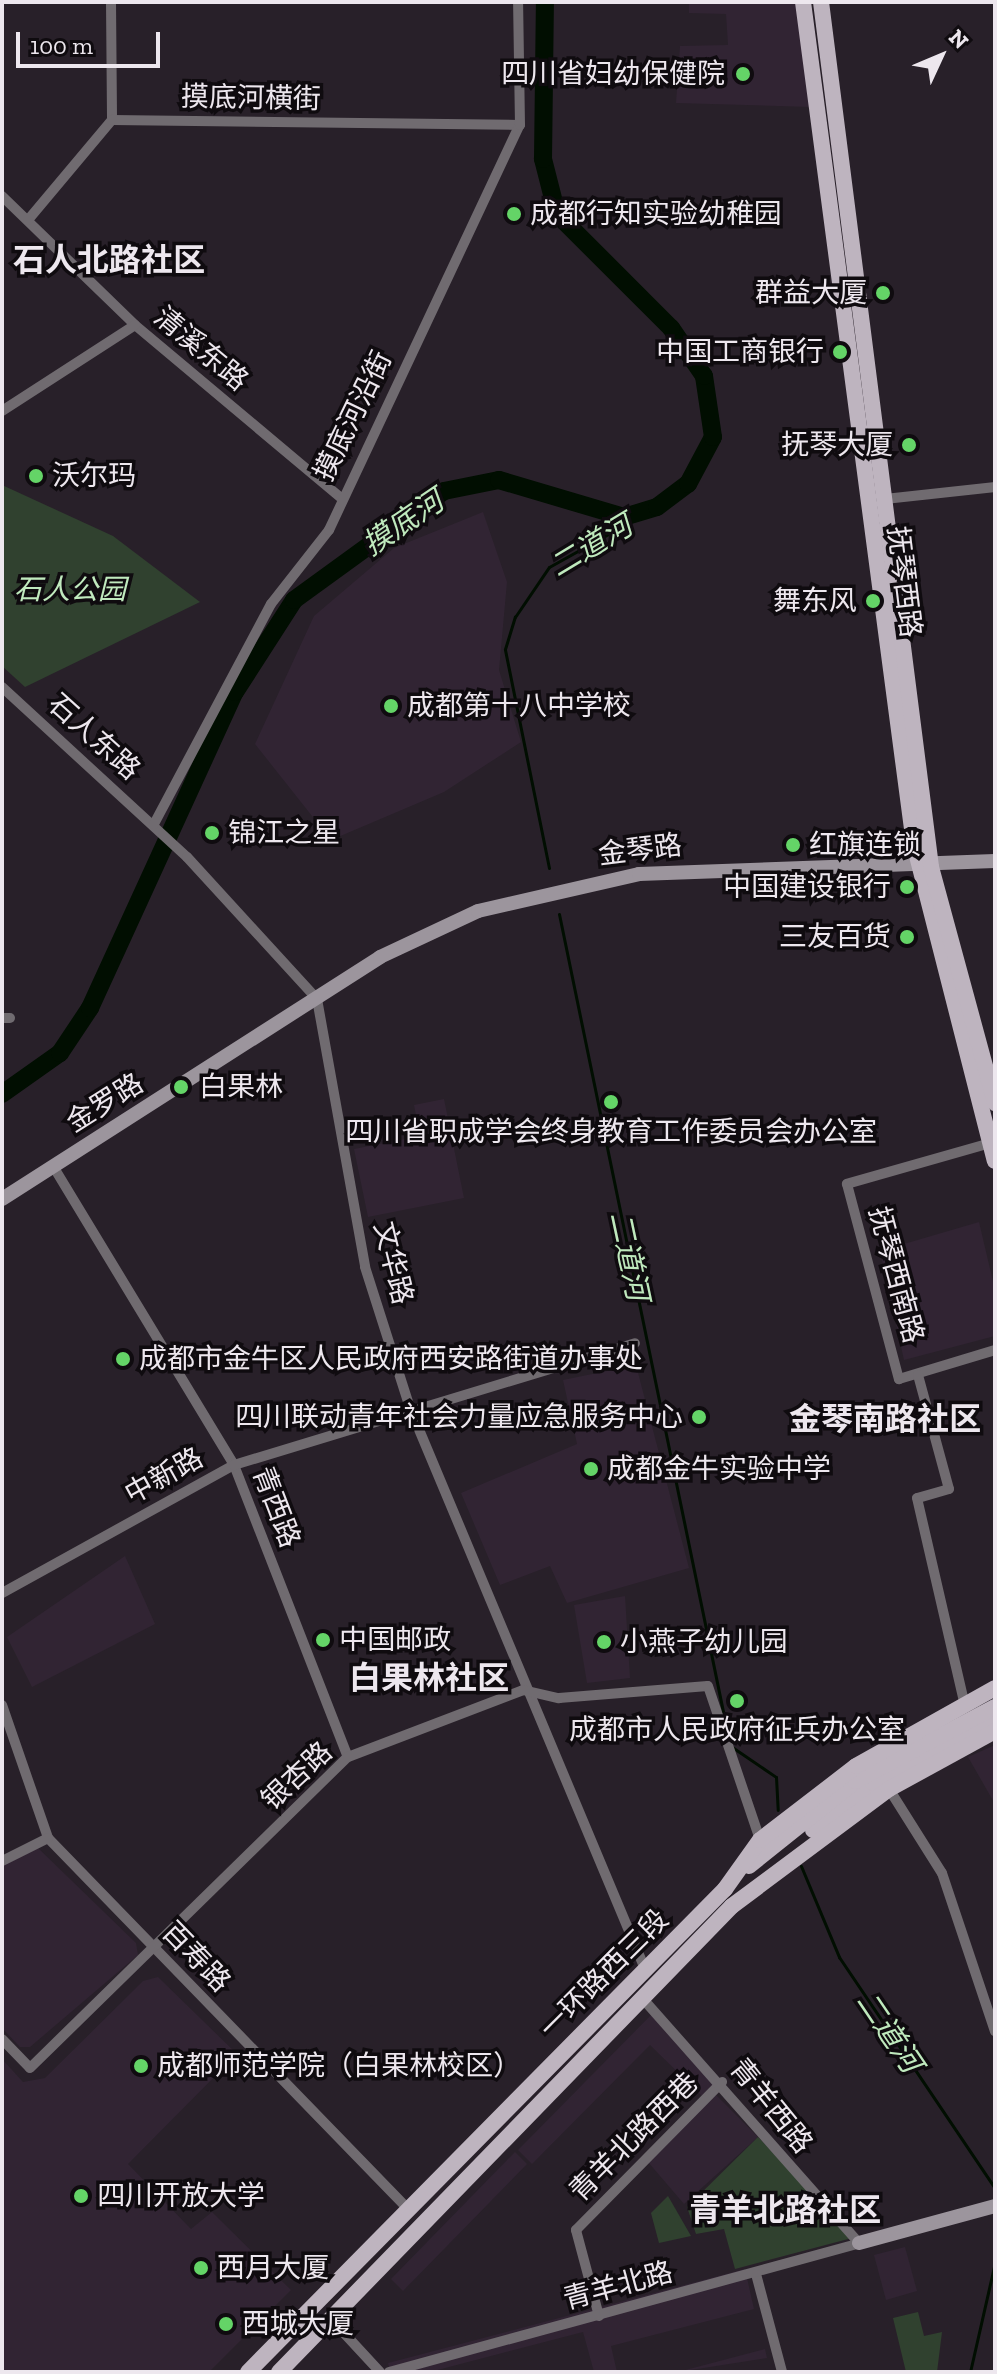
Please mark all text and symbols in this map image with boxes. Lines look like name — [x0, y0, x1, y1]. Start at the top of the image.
scale bar — [20, 16, 164, 66]
north arrow — [901, 16, 981, 96]
text: N — [943, 24, 974, 54]
text: 100 m — [30, 31, 93, 60]
place label: 四川省妇幼保健院 — [501, 57, 725, 91]
marker: 四川省妇幼保健院 — [732, 63, 754, 85]
street label: 摸底河横街 — [181, 80, 321, 116]
place label: 成都行知实验幼稚园 — [530, 197, 782, 231]
marker: 成都行知实验幼稚园 — [505, 205, 523, 223]
district label: 石人北路社区 — [13, 241, 205, 279]
place label: 群益大厦 — [755, 276, 867, 310]
marker: 群益大厦 — [874, 284, 892, 302]
street label: 清溪东路 — [147, 300, 255, 398]
place label: 中国工商银行 — [656, 335, 824, 369]
marker: 中国工商银行 — [831, 343, 849, 361]
street label: 摸底河沿街 — [307, 346, 399, 486]
place label: 抚琴大厦 — [781, 428, 893, 462]
marker: 抚琴大厦 — [900, 436, 918, 454]
place label: 沃尔玛 — [52, 459, 136, 493]
marker: 沃尔玛 — [27, 467, 45, 485]
water label: 摸底河 — [356, 483, 450, 563]
water label: 二道河 — [543, 507, 639, 585]
street label: 抚琴西路 — [881, 524, 927, 640]
park label: 石人公园 — [14, 573, 126, 607]
place label: 舞东风 — [773, 584, 857, 618]
marker: 舞东风 — [864, 592, 882, 610]
street label: 石人东路 — [41, 687, 147, 787]
place label: 成都第十八中学校 — [407, 689, 631, 723]
marker: 成都第十八中学校 — [382, 697, 400, 715]
place label: 锦江之星 — [228, 816, 340, 850]
marker: 锦江之星 — [203, 824, 221, 842]
street label: 金琴路 — [596, 828, 684, 872]
place label: 红旗连锁 — [809, 828, 921, 862]
marker: 红旗连锁 — [784, 836, 802, 854]
place label: 中国建设银行 — [723, 870, 891, 904]
marker: 中国建设银行 — [898, 878, 916, 896]
place label: 三友百货 — [779, 920, 891, 954]
marker: 三友百货 — [898, 928, 916, 946]
street label: 金罗路 — [60, 1066, 150, 1140]
place label: 白果林 — [199, 1070, 283, 1104]
marker: 白果林 — [170, 1076, 192, 1098]
marker: 四川省职成学会终身教育工作委员会办公室 — [602, 1093, 620, 1111]
place label: 四川省职成学会终身教育工作委员会办公室 — [345, 1115, 877, 1149]
street label: 抚琴西南路 — [862, 1203, 930, 1347]
water label: 二道河 — [602, 1208, 656, 1304]
street label: 文华路 — [367, 1218, 419, 1308]
place label: 成都市金牛区人民政府西安路街道办事处 — [139, 1342, 643, 1376]
marker: 成都市金牛区人民政府西安路街道办事处 — [114, 1350, 132, 1368]
place label: 四川联动青年社会力量应急服务中心 — [235, 1400, 683, 1434]
district label: 金琴南路社区 — [789, 1400, 981, 1438]
marker: 四川联动青年社会力量应急服务中心 — [690, 1408, 708, 1426]
street label: 中新路 — [119, 1441, 209, 1511]
place label: 成都金牛实验中学 — [607, 1452, 831, 1486]
marker: 成都金牛实验中学 — [582, 1460, 600, 1478]
street label: 青西路 — [245, 1462, 307, 1552]
place label: 中国邮政 — [339, 1623, 451, 1657]
place label: 小燕子幼儿园 — [620, 1625, 788, 1659]
marker: 中国邮政 — [314, 1631, 332, 1649]
marker: 小燕子幼儿园 — [595, 1633, 613, 1651]
district label: 白果林社区 — [349, 1659, 509, 1697]
marker: 成都市人民政府征兵办公室 — [728, 1692, 746, 1710]
place label: 成都市人民政府征兵办公室 — [569, 1713, 905, 1747]
street label: 银杏路 — [255, 1735, 339, 1817]
street label: 一环路西三段 — [533, 1903, 675, 2045]
street label: 百寿路 — [155, 1915, 237, 1999]
water label: 二道河 — [849, 1985, 929, 2079]
place label: 成都师范学院（白果林校区） — [157, 2049, 521, 2083]
street label: 青羊西路 — [723, 2052, 819, 2160]
marker: 成都师范学院（白果林校区） — [132, 2057, 150, 2075]
street label: 青羊北路西巷 — [563, 2066, 705, 2208]
place label: 四川开放大学 — [97, 2179, 265, 2213]
marker: 四川开放大学 — [72, 2187, 90, 2205]
district label: 青羊北路社区 — [689, 2191, 881, 2229]
place label: 西月大厦 — [217, 2251, 329, 2285]
street label: 青羊北路 — [560, 2255, 676, 2317]
marker: 西月大厦 — [192, 2259, 210, 2277]
place label: 西城大厦 — [242, 2307, 354, 2341]
marker: 西城大厦 — [217, 2315, 235, 2333]

